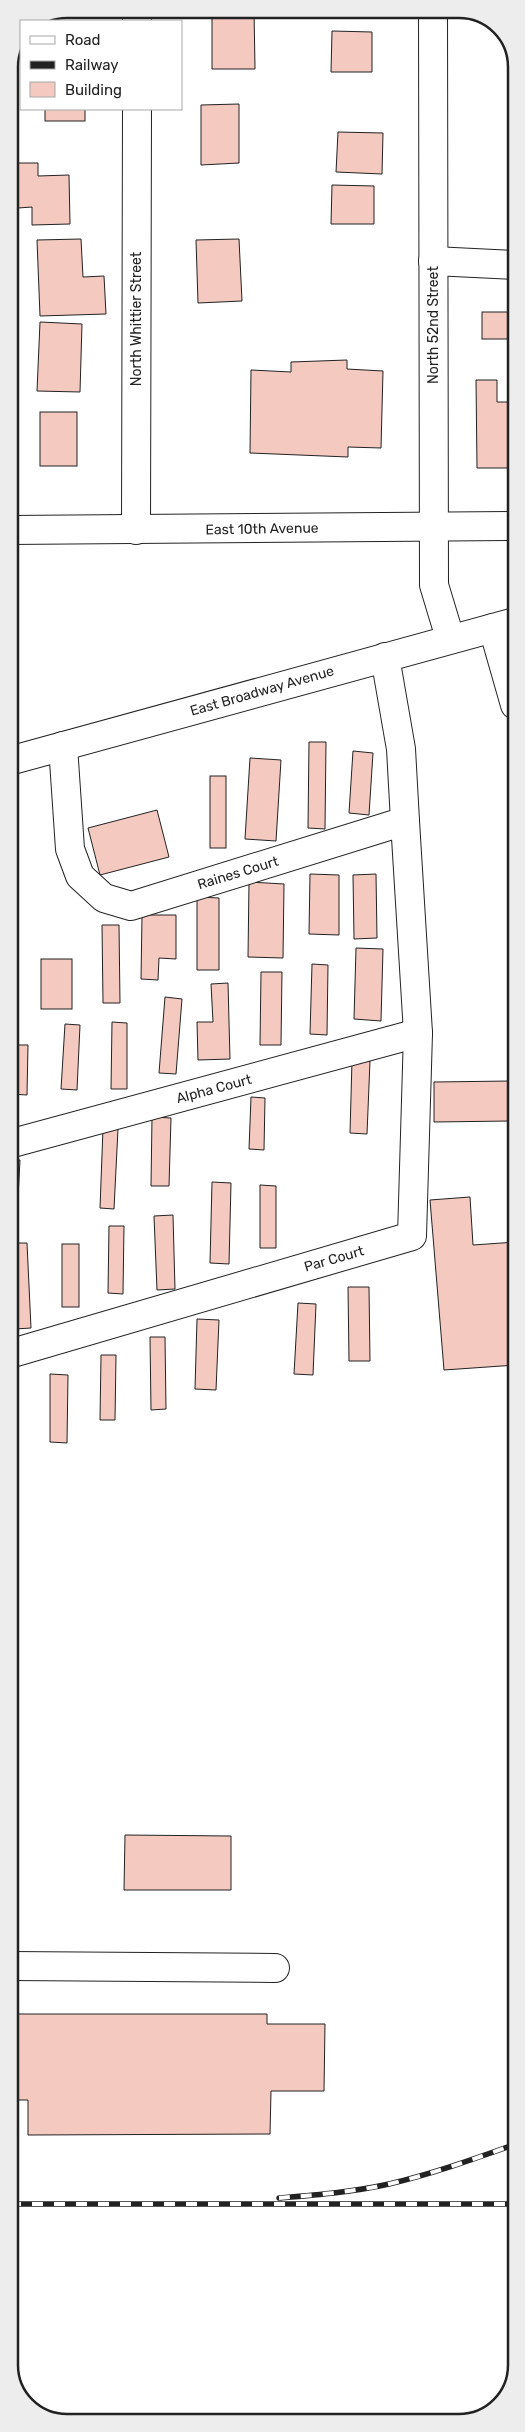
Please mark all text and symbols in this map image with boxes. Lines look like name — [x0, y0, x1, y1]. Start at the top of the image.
legend — [20, 20, 182, 110]
text: Road — [65, 31, 101, 49]
text: Railway — [65, 56, 119, 74]
text: Building — [65, 81, 122, 99]
street label: North Whittier Street — [128, 251, 145, 386]
street label: North 52nd Street — [425, 266, 442, 384]
street label: East 10th Avenue — [205, 520, 319, 538]
street label: East Broadway Avenue — [188, 662, 336, 720]
street label: Raines Court — [195, 852, 281, 893]
street label: Alpha Court — [174, 1071, 254, 1107]
street label: Par Court — [302, 1242, 366, 1276]

